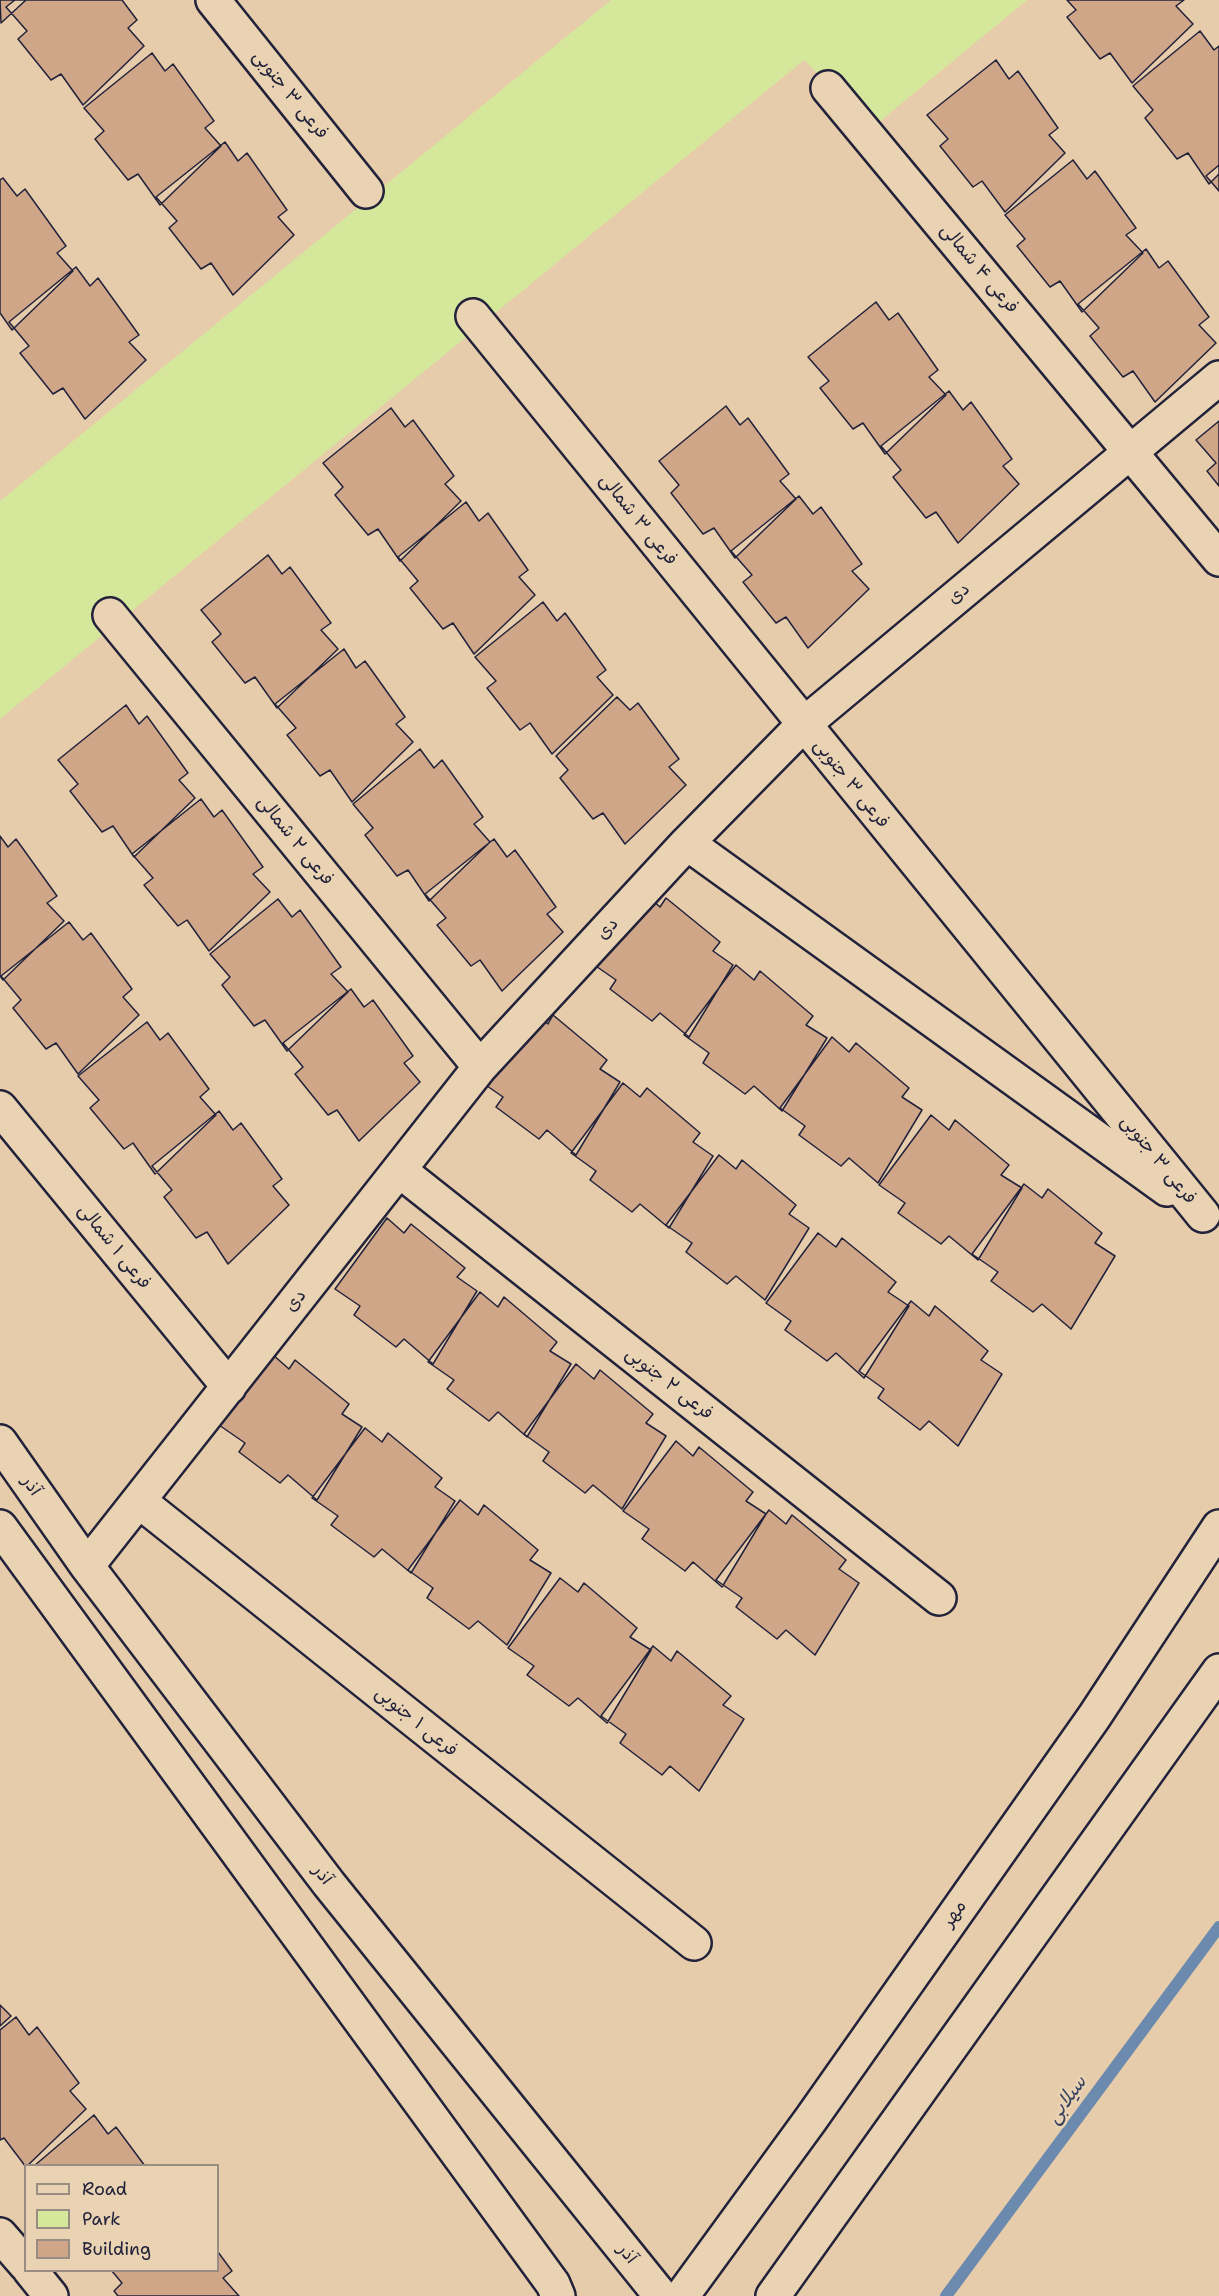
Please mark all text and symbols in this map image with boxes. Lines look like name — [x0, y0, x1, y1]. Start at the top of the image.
street label: فرعی ۳ جنوبی — [248, 46, 332, 144]
street label: فرعی ۴ شمالی — [935, 220, 1023, 318]
street label: فرعی ۳ شمالی — [594, 470, 682, 570]
street label: دی — [943, 579, 975, 609]
street label: فرعی ۳ جنوبی — [809, 735, 893, 833]
street label: فرعی ۲ شمالی — [252, 792, 338, 890]
street label: دی — [592, 913, 624, 945]
street label: فرعی ۳ جنوبی — [1116, 1111, 1200, 1209]
street label: فرعی ۱ شمالی — [73, 1200, 155, 1294]
street label: دی — [281, 1286, 311, 1316]
street label: فرعی ۲ جنوبی — [621, 1343, 717, 1425]
street label: آذر — [16, 1472, 46, 1500]
street label: فرعی ۱ جنوبی — [370, 1682, 462, 1762]
street label: آذر — [307, 1860, 337, 1890]
street label: مهر — [938, 1897, 972, 1931]
water label: سیلابی — [1042, 2071, 1092, 2129]
legend — [24, 2164, 219, 2272]
text: Road — [82, 2177, 127, 2201]
text: Park — [82, 2207, 121, 2231]
text: Building — [82, 2237, 151, 2261]
street label: آذر — [612, 2239, 642, 2269]

